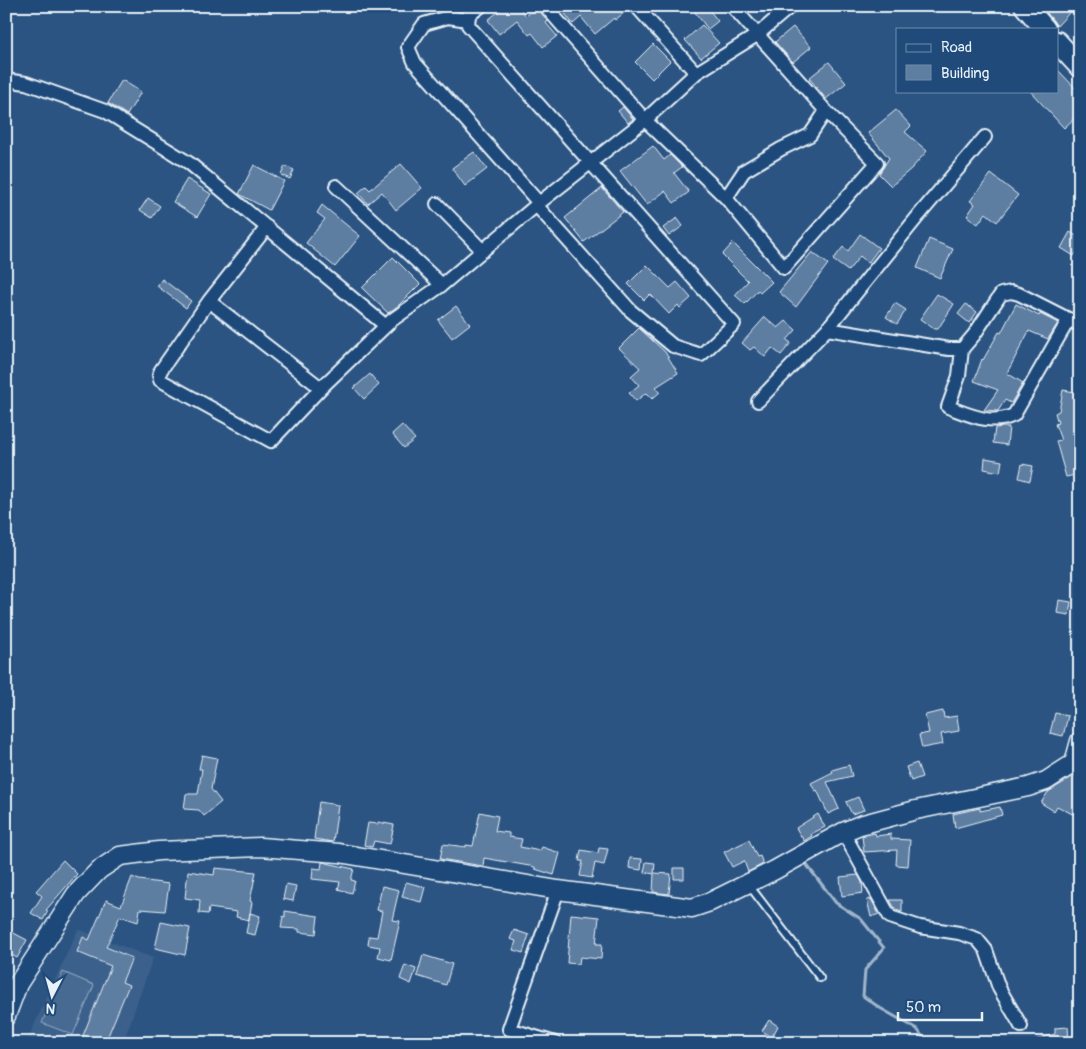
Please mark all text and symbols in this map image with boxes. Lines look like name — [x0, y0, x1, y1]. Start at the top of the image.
legend — [896, 28, 1058, 92]
text: Road — [941, 38, 972, 57]
text: Building — [941, 64, 989, 83]
north arrow — [28, 972, 78, 1022]
scale bar — [898, 989, 982, 1021]
text: 50 m — [906, 998, 941, 1017]
text: N — [45, 999, 56, 1017]

